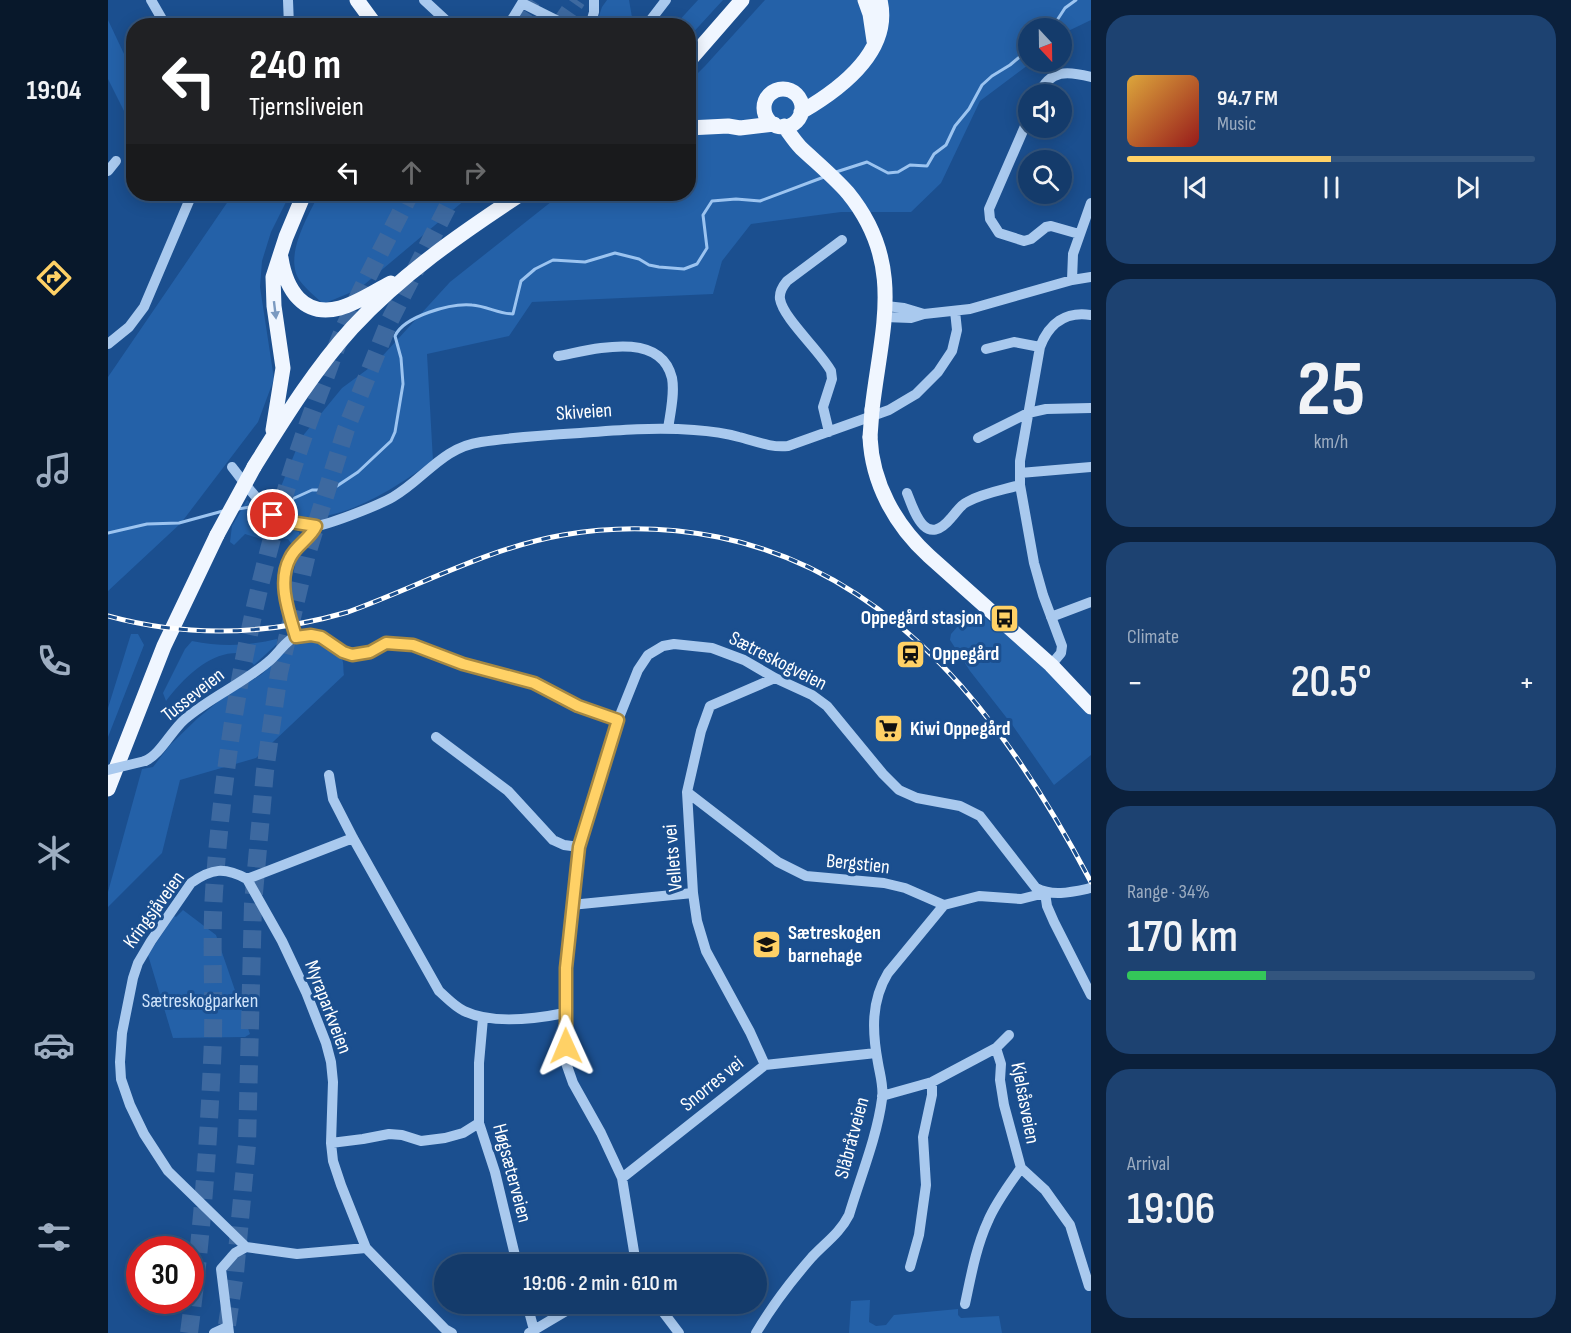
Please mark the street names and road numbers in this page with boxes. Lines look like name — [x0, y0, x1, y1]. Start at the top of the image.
street label: Skiveien — [555, 398, 613, 426]
street label: Sætreskogveien — [725, 626, 831, 696]
street label: Tusseveien — [157, 663, 229, 727]
street label: Vellets vei — [658, 823, 688, 893]
street label: Bergstien — [825, 849, 891, 879]
street label: Kringsjåveien — [118, 867, 190, 953]
street label: Myraparkveien — [299, 957, 357, 1057]
street label: Snorres vei — [676, 1051, 748, 1117]
street label: Kjelsåsveien — [1005, 1060, 1045, 1146]
street label: Slåbråtveien — [830, 1095, 874, 1181]
street label: Høgsæterveien — [487, 1121, 537, 1225]

